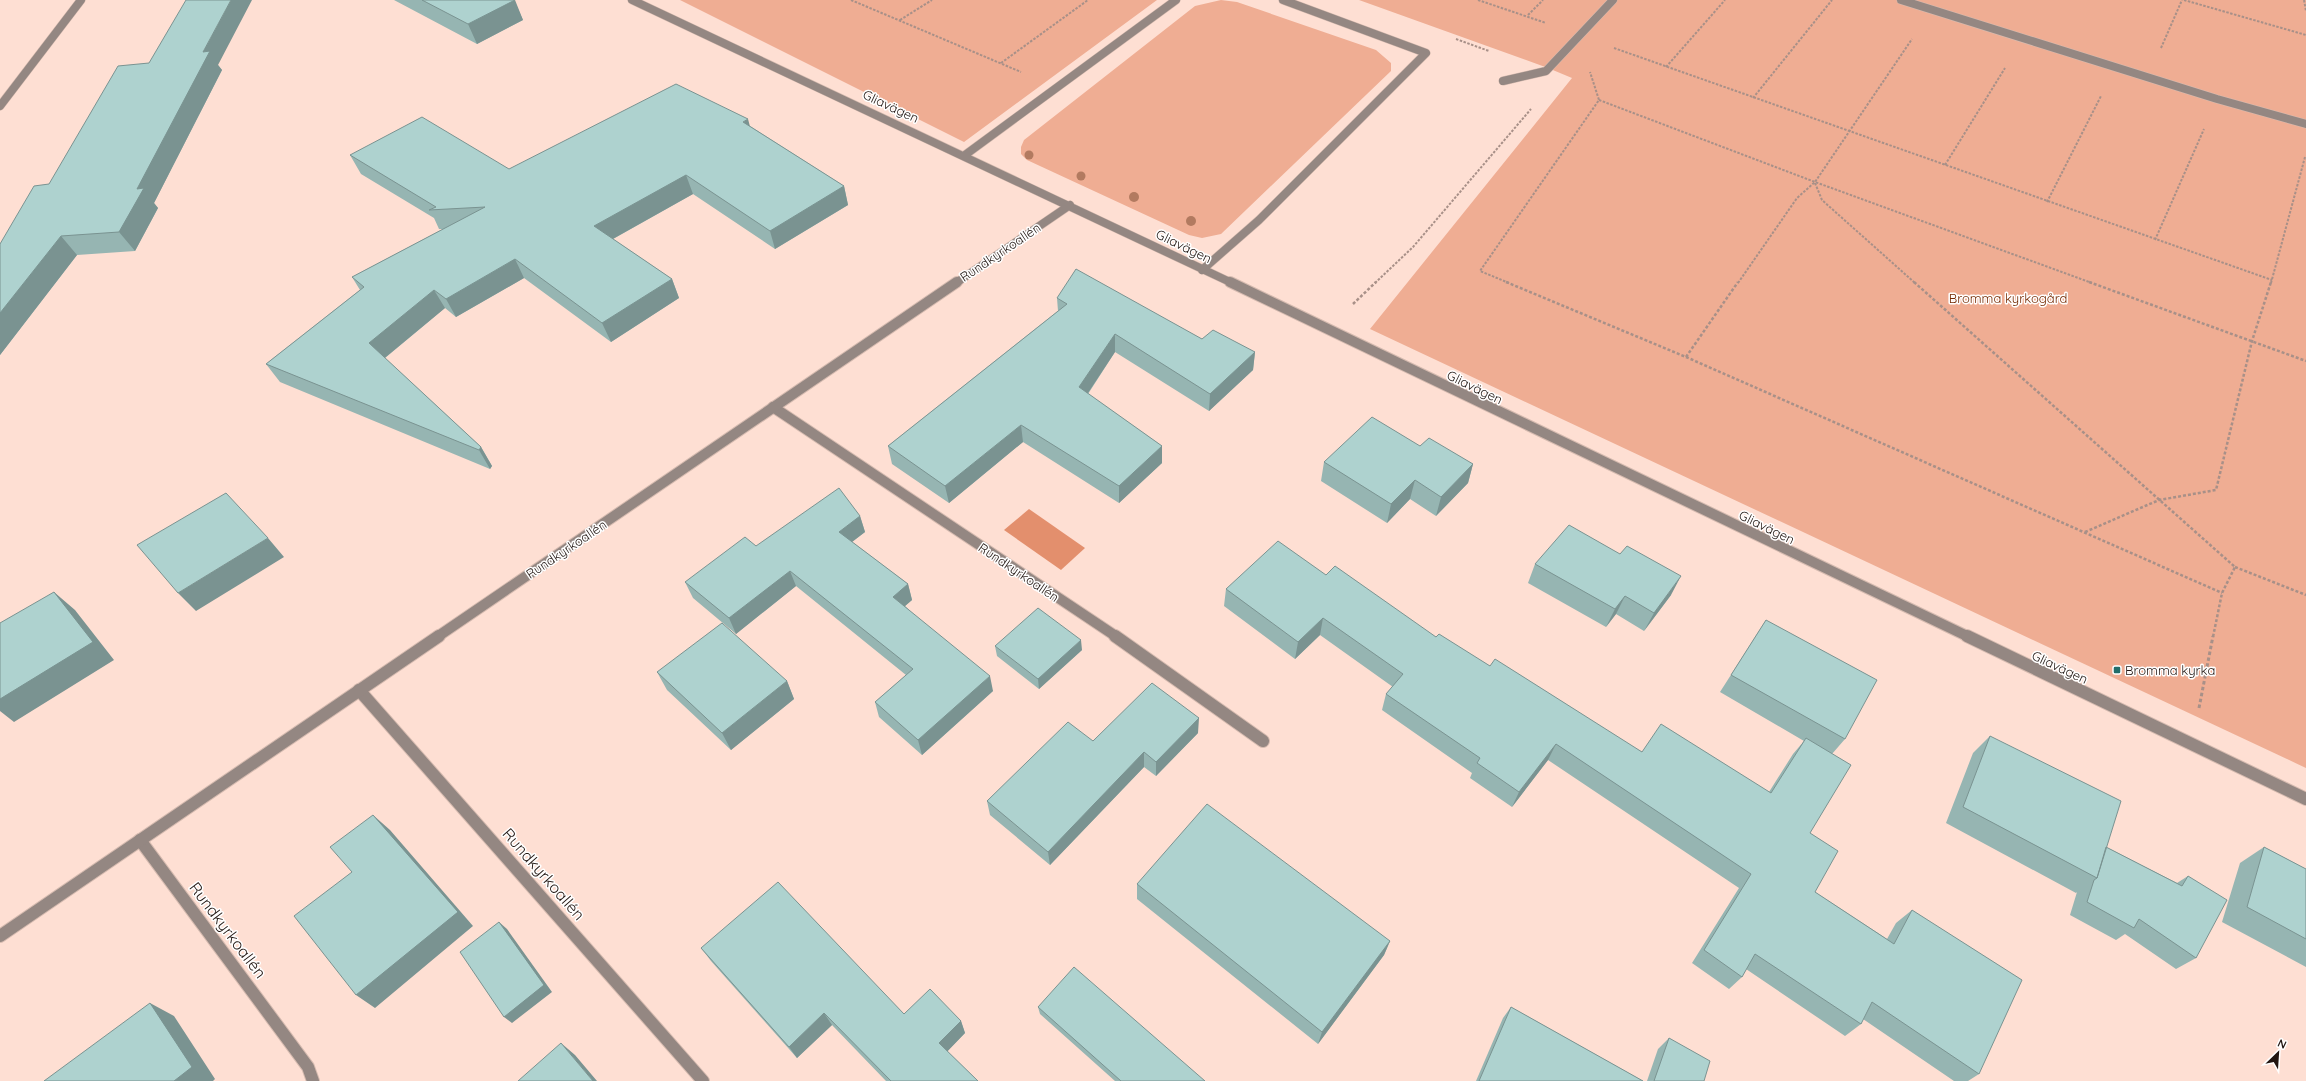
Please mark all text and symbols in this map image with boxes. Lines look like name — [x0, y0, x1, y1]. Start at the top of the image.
street label: Gliavägen — [860, 86, 922, 126]
street label: Rundkyrkoallén — [957, 219, 1043, 285]
street label: Gliavägen — [1154, 226, 1214, 266]
park label: Bromma kyrkogård — [1949, 290, 2067, 306]
street label: Gliavägen — [1445, 367, 1505, 407]
street label: Gliavägen — [1737, 507, 1797, 547]
street label: Rundkyrkoallén — [523, 516, 609, 582]
street label: Rundkyrkoallén — [976, 539, 1062, 605]
street label: Gliavägen — [2029, 647, 2091, 687]
place label: Bromma kyrka — [2125, 662, 2215, 678]
marker: Bromma kyrka — [2112, 665, 2122, 675]
street label: Rundkyrkoallén — [499, 824, 589, 924]
street label: Rundkyrkoallén — [185, 878, 271, 982]
north arrow — [2258, 1033, 2298, 1073]
text: N — [2276, 1036, 2289, 1052]

